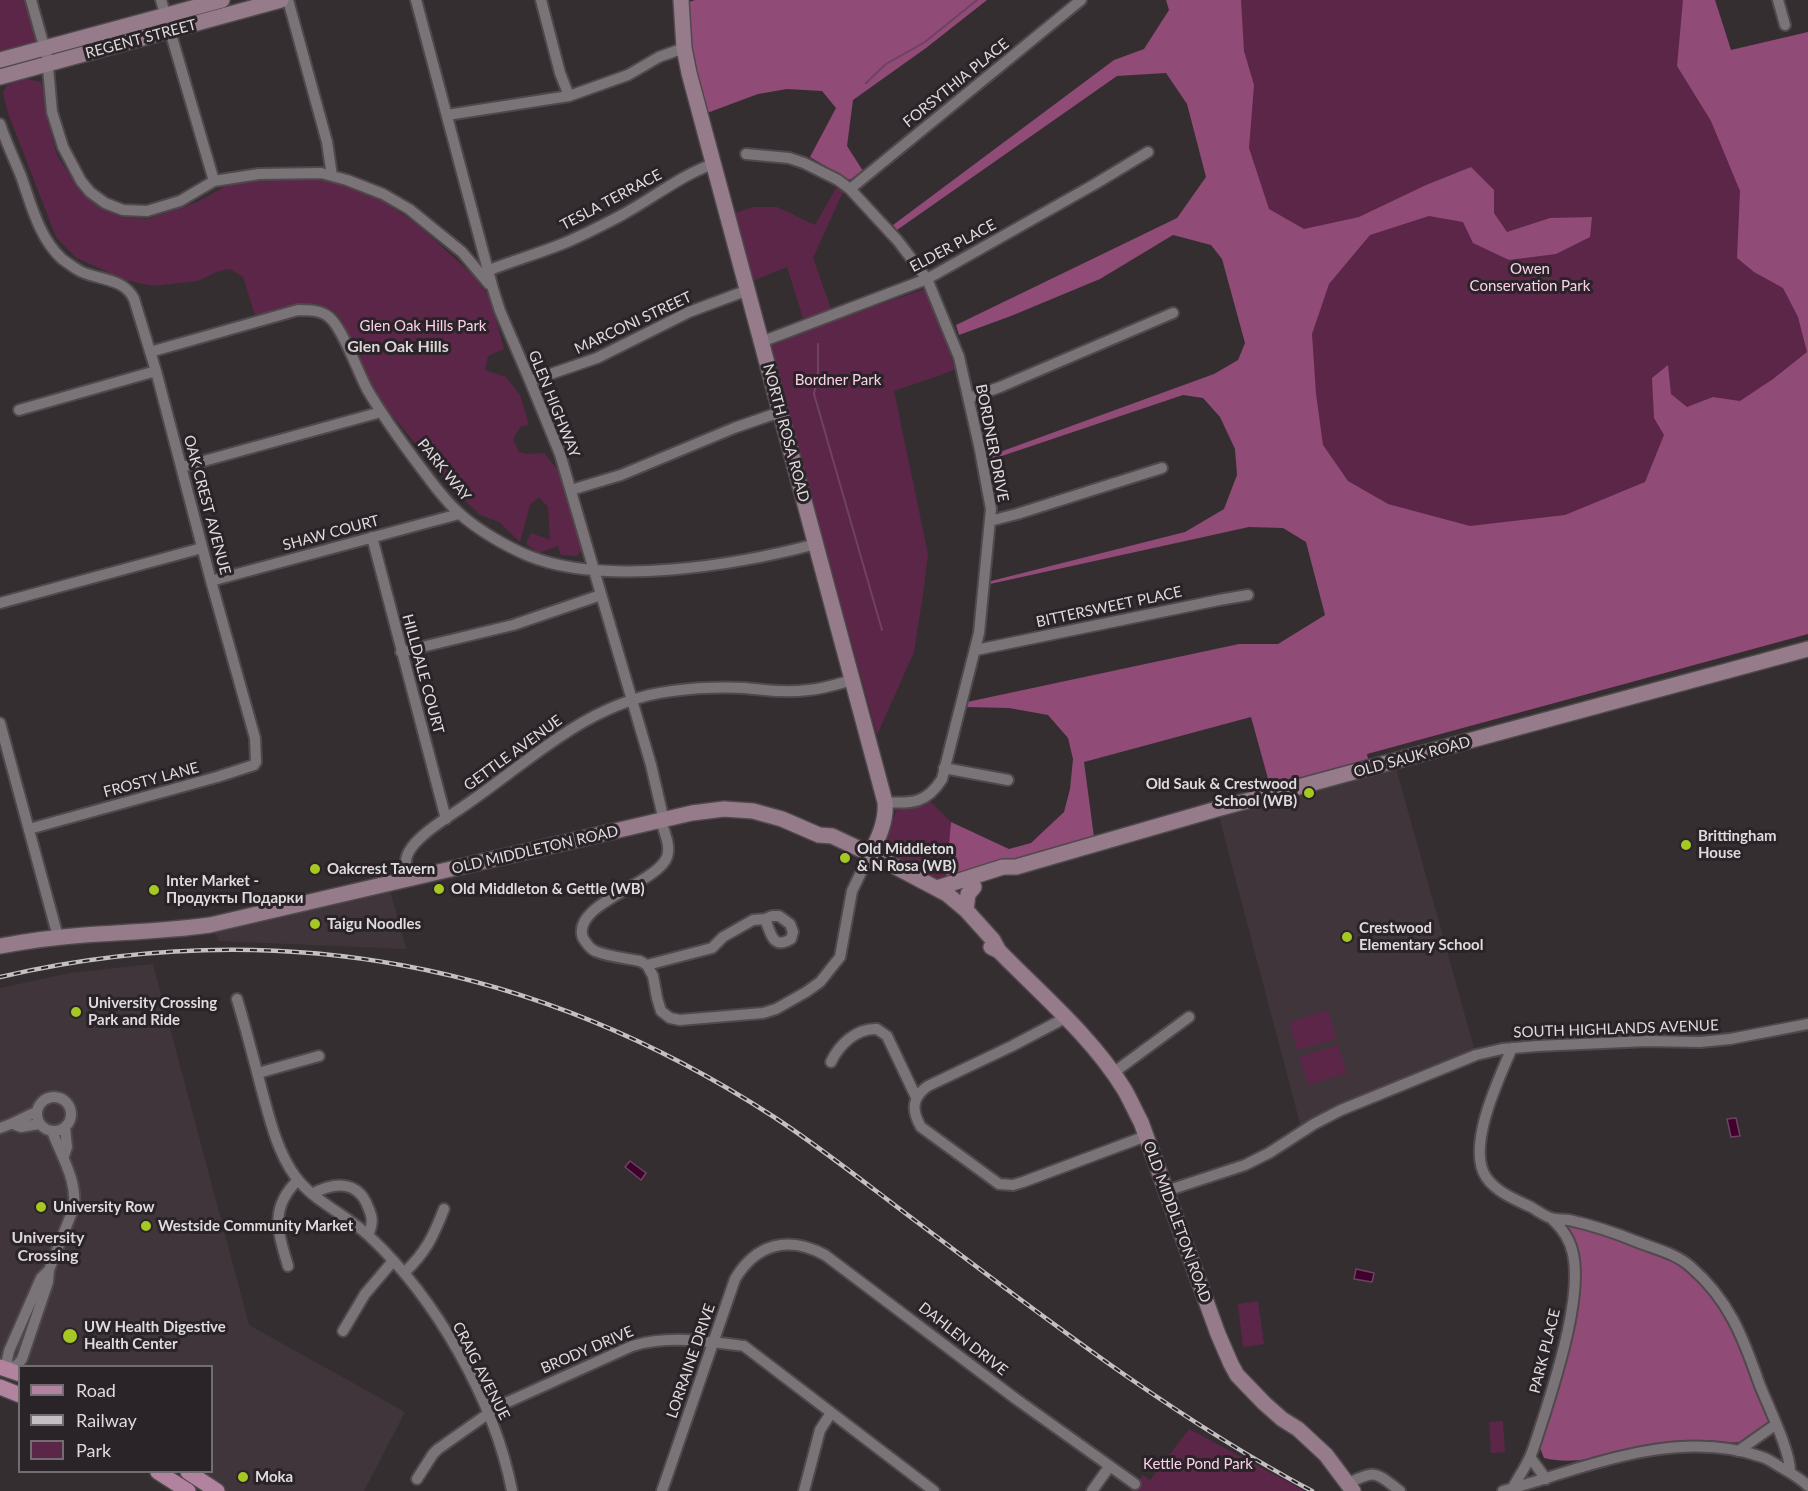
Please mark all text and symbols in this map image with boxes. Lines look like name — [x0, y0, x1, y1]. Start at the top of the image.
street label: REGENT STREET — [84, 16, 198, 62]
street label: FORSYTHIA PLACE — [899, 35, 1013, 131]
street label: TESLA TERRACE — [557, 166, 665, 234]
street label: ELDER PLACE — [907, 216, 999, 276]
park label: Owen Conservation Park — [1470, 260, 1590, 295]
street label: MARCONI STREET — [572, 288, 694, 358]
park label: Glen Oak Hills Park — [360, 317, 486, 335]
district label: Glen Oak Hills — [347, 337, 449, 357]
street label: GLEN HIGHWAY — [524, 348, 584, 460]
street label: NORTH ROSA ROAD — [759, 362, 813, 504]
park label: Bordner Park — [795, 371, 881, 389]
street label: BORDNER DRIVE — [972, 383, 1012, 503]
street label: OAK CREST AVENUE — [180, 433, 234, 577]
street label: PARK WAY — [413, 435, 475, 505]
street label: SHAW COURT — [281, 511, 381, 555]
street label: BITTERSWEET PLACE — [1034, 583, 1184, 631]
street label: HILLDALE COURT — [398, 612, 448, 736]
street label: GETTLE AVENUE — [460, 711, 566, 795]
street label: OLD SAUK ROAD — [1352, 733, 1472, 781]
street label: FROSTY LANE — [101, 759, 201, 801]
place label: Old Sauk & Crestwood School (WB) — [1146, 775, 1297, 810]
marker: Old Sauk & Crestwood School (WB) — [1302, 786, 1316, 800]
street label: OLD MIDDLETON ROAD — [450, 822, 620, 878]
place label: Brittingham House — [1698, 827, 1777, 862]
marker: Brittingham House — [1679, 838, 1693, 852]
place label: Old Middleton & N Rosa (WB) — [857, 840, 956, 875]
marker: Old Middleton & N Rosa (WB) — [838, 851, 852, 865]
place label: Oakcrest Tavern — [327, 860, 435, 878]
marker: Oakcrest Tavern — [308, 862, 322, 876]
place label: Inter Market - Продукты Подарки — [166, 872, 303, 907]
place label: Old Middleton & Gettle (WB) — [451, 880, 645, 898]
marker: Old Middleton & Gettle (WB) — [432, 882, 446, 896]
marker: Inter Market - Продукты Подарки — [147, 883, 161, 897]
place label: Taigu Noodles — [327, 915, 421, 933]
marker: Taigu Noodles — [308, 917, 322, 931]
place label: Crestwood Elementary School — [1359, 919, 1483, 954]
marker: Crestwood Elementary School — [1340, 930, 1354, 944]
place label: University Crossing Park and Ride — [88, 994, 217, 1029]
marker: University Crossing Park and Ride — [69, 1005, 83, 1019]
street label: SOUTH HIGHLANDS AVENUE — [1513, 1016, 1719, 1042]
street label: OLD MIDDLETON ROAD — [1139, 1139, 1215, 1305]
place label: University Row — [53, 1198, 155, 1216]
marker: University Row — [34, 1200, 48, 1214]
place label: Westside Community Market — [158, 1217, 353, 1235]
marker: Westside Community Market — [139, 1219, 153, 1233]
district label: University Crossing — [12, 1228, 84, 1266]
street label: DAHLEN DRIVE — [915, 1299, 1011, 1379]
street label: LORRAINE DRIVE — [663, 1301, 719, 1421]
street label: PARK PLACE — [1526, 1307, 1564, 1395]
place label: UW Health Digestive Health Center — [84, 1318, 226, 1353]
street label: CRAIG AVENUE — [448, 1319, 514, 1423]
street label: BRODY DRIVE — [538, 1322, 636, 1378]
marker: UW Health Digestive Health Center — [61, 1327, 79, 1345]
legend — [18, 1365, 213, 1473]
text: Road — [76, 1379, 116, 1401]
text: Railway — [76, 1409, 137, 1431]
text: Park — [76, 1439, 111, 1461]
park label: Kettle Pond Park — [1143, 1455, 1253, 1473]
place label: Moka — [255, 1468, 293, 1486]
marker: Moka — [236, 1470, 250, 1484]

